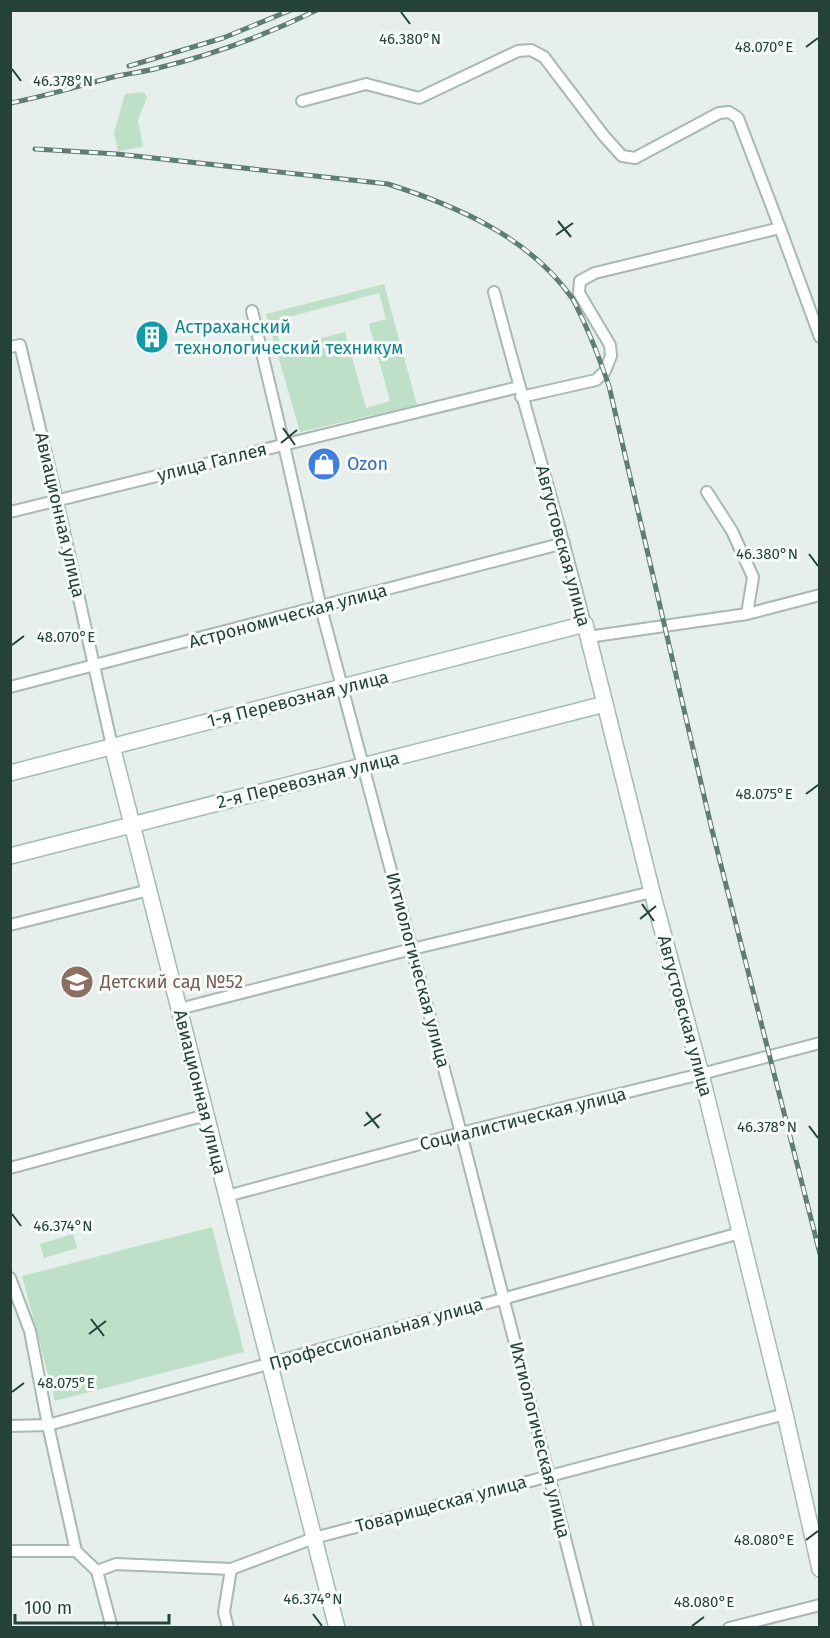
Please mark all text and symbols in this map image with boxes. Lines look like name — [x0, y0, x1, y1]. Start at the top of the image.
text: 46.380°N — [379, 30, 441, 48]
text: 48.070°E — [735, 38, 793, 56]
text: 46.378°N — [33, 72, 93, 90]
place label: Астраханский технологический техникум — [175, 316, 403, 359]
building icon: Астраханский технологический техникум — [134, 319, 170, 355]
street label: Авиационная улица — [30, 430, 90, 600]
street label: улица Галлея — [155, 438, 269, 486]
shop icon: Ozon — [306, 446, 342, 482]
place label: Ozon — [347, 453, 388, 475]
street label: Августовская улица — [531, 463, 595, 629]
text: 46.380°N — [736, 545, 798, 563]
street label: Астрономическая улица — [186, 579, 390, 653]
text: 48.070°E — [37, 628, 95, 646]
street label: 1-я Перевозная улица — [205, 666, 391, 732]
street label: 2-я Перевозная улица — [214, 747, 402, 813]
text: 48.075°E — [735, 785, 793, 803]
street label: Ихтиологическая улица — [381, 870, 455, 1070]
street label: Августовская улица — [653, 933, 717, 1099]
school or university icon: Детский сад №52 — [59, 964, 95, 1000]
place label: Детский сад №52 — [99, 971, 243, 993]
street label: Авиационная улица — [169, 1007, 231, 1177]
street label: Социалистическая улица — [417, 1083, 629, 1155]
text: 46.378°N — [737, 1118, 797, 1136]
text: 46.374°N — [33, 1217, 93, 1235]
street label: Профессиональная улица — [267, 1293, 485, 1375]
street label: Ихтиологическая улица — [505, 1339, 575, 1541]
text: 48.075°E — [37, 1374, 95, 1392]
street label: Товарищеская улица — [353, 1471, 529, 1537]
text: 48.080°E — [734, 1531, 794, 1549]
scale bar — [15, 1587, 170, 1625]
text: 46.374°N — [283, 1590, 343, 1608]
text: 48.080°E — [674, 1593, 734, 1611]
text: 100 m — [24, 1597, 72, 1619]

